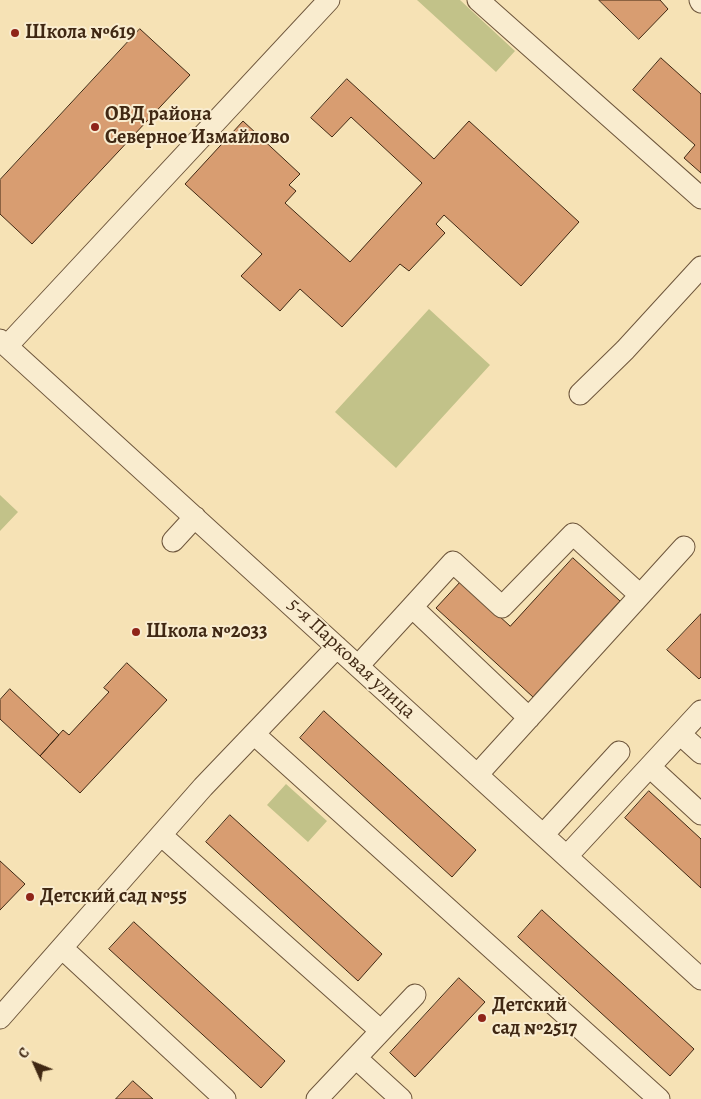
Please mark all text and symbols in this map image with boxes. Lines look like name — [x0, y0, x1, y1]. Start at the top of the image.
place label: Школа №619 — [25, 21, 136, 45]
marker: Школа №619 — [9, 27, 21, 39]
place label: ОВД района Северное Измайлово — [105, 103, 290, 150]
marker: ОВД района Северное Измайлово — [89, 121, 101, 133]
street label: 5-я Парковая улица — [282, 593, 420, 725]
place label: Школа №2033 — [146, 620, 268, 644]
marker: Школа №2033 — [130, 626, 142, 638]
place label: Детский сад №55 — [40, 885, 187, 909]
marker: Детский сад №55 — [24, 891, 36, 903]
place label: Детский сад №2517 — [492, 994, 577, 1041]
marker: Детский сад №2517 — [476, 1012, 488, 1024]
north arrow — [10, 1039, 60, 1089]
text: С — [14, 1044, 34, 1063]

